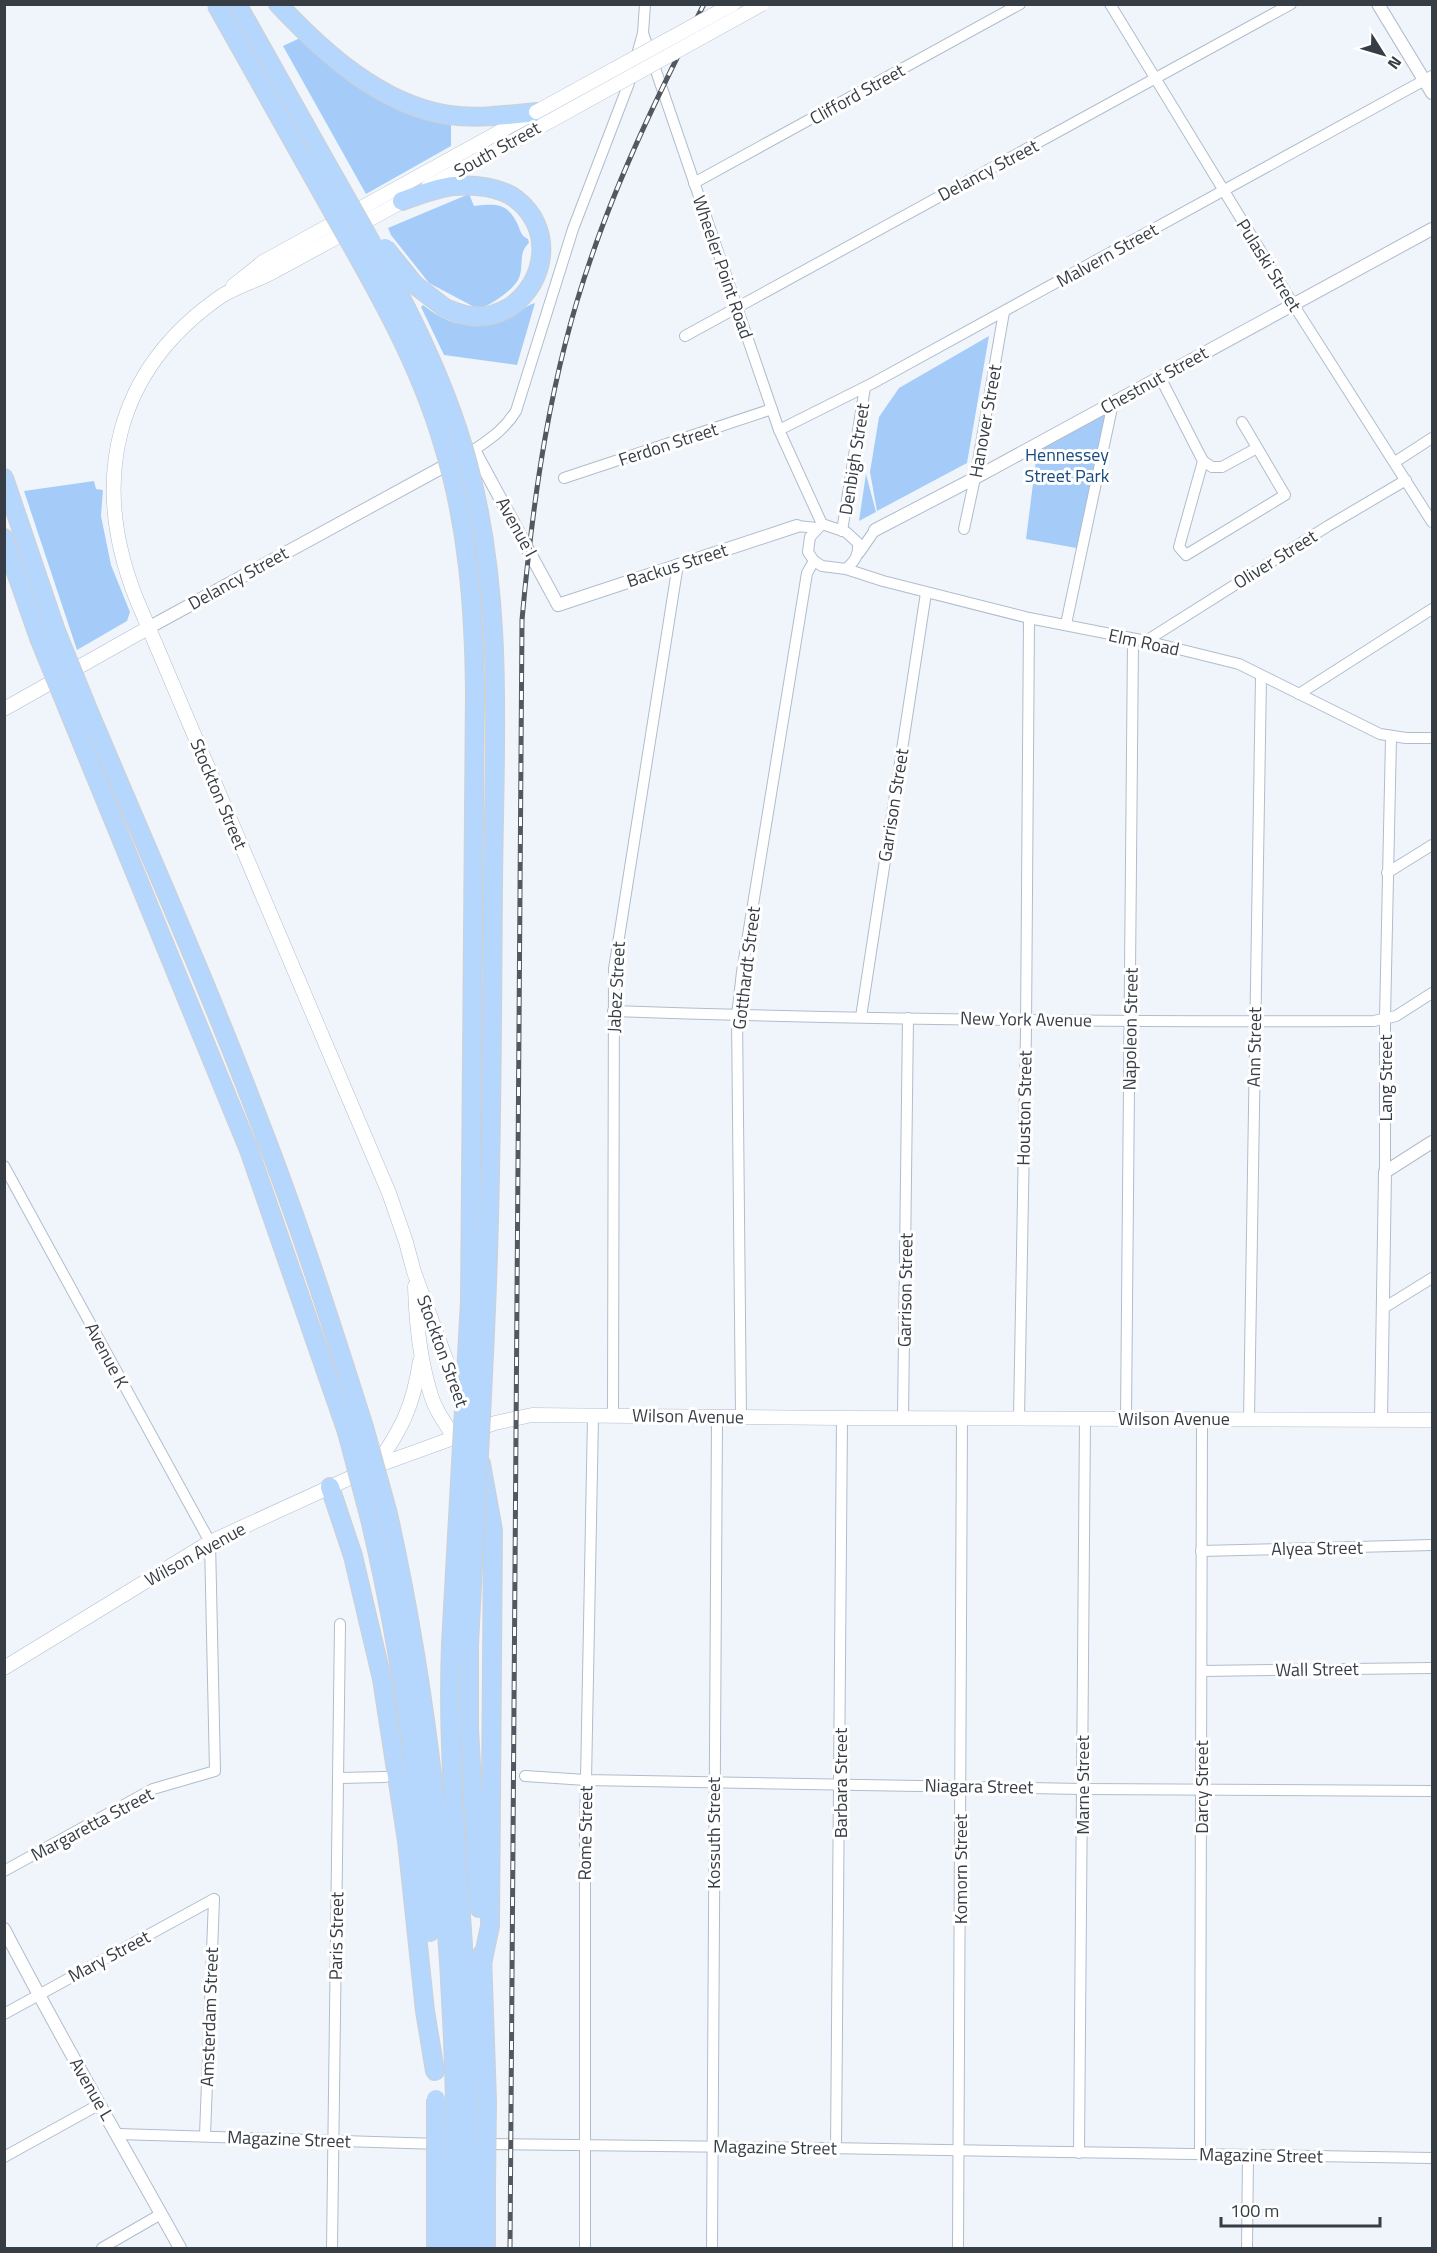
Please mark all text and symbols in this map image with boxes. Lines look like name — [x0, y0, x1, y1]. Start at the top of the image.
north arrow — [1353, 24, 1413, 84]
text: N — [1382, 51, 1408, 75]
street label: Clifford Street — [805, 56, 910, 131]
street label: South Street — [449, 114, 546, 184]
street label: Delancy Street — [933, 132, 1044, 208]
street label: Wheeler Point Road — [686, 192, 760, 342]
street label: Pulaski Street — [1230, 213, 1309, 317]
street label: Malvern Street — [1051, 216, 1163, 294]
street label: Chestnut Street — [1095, 339, 1213, 421]
street label: Hanover Street — [962, 362, 1008, 480]
street label: Denbigh Street — [832, 400, 876, 517]
street label: Ferdon Street — [615, 415, 722, 473]
park label: Hennessey Street Park — [1025, 441, 1110, 489]
street label: Avenue I — [490, 492, 544, 562]
street label: Oliver Street — [1228, 522, 1323, 595]
street label: Backus Street — [623, 536, 732, 594]
street label: Delancy Street — [183, 539, 293, 617]
street label: Elm Road — [1106, 621, 1182, 663]
street label: Stockton Street — [184, 735, 255, 854]
street label: Garrison Street — [871, 746, 915, 864]
street label: Gotthardt Street — [725, 904, 767, 1031]
street label: Jabez Street — [600, 940, 632, 1033]
street label: Napoleon Street — [1115, 967, 1145, 1091]
street label: New York Avenue — [960, 1004, 1092, 1034]
street label: Ann Street — [1240, 1006, 1268, 1087]
street label: Lang Street — [1372, 1034, 1399, 1121]
street label: Houston Street — [1009, 1049, 1039, 1166]
street label: Garrison Street — [891, 1232, 920, 1347]
street label: Stockton Street — [410, 1291, 476, 1412]
street label: Avenue K — [79, 1318, 135, 1392]
street label: Wilson Avenue — [632, 1402, 744, 1430]
street label: Wilson Avenue — [1118, 1405, 1230, 1432]
street label: Wilson Avenue — [140, 1515, 250, 1593]
street label: Alyea Street — [1271, 1534, 1364, 1562]
street label: Wall Street — [1275, 1655, 1360, 1683]
street label: Barbara Street — [827, 1727, 854, 1838]
street label: Marne Street — [1069, 1735, 1096, 1835]
street label: Darcy Street — [1188, 1740, 1215, 1834]
street label: Niagara Street — [924, 1772, 1034, 1800]
street label: Kossuth Street — [700, 1776, 727, 1889]
street label: Margaretta Street — [26, 1780, 159, 1868]
street label: Rome Street — [571, 1785, 599, 1881]
street label: Komorn Street — [947, 1813, 974, 1924]
street label: Paris Street — [322, 1891, 350, 1980]
street label: Mary Street — [63, 1923, 155, 1989]
street label: Amsterdam Street — [193, 1946, 225, 2087]
street label: Avenue L — [63, 2052, 121, 2126]
street label: Magazine Street — [227, 2123, 352, 2155]
street label: Magazine Street — [713, 2132, 838, 2162]
street label: Magazine Street — [1199, 2140, 1324, 2170]
scale bar — [1221, 2190, 1380, 2228]
text: 100 m — [1230, 2197, 1279, 2224]

